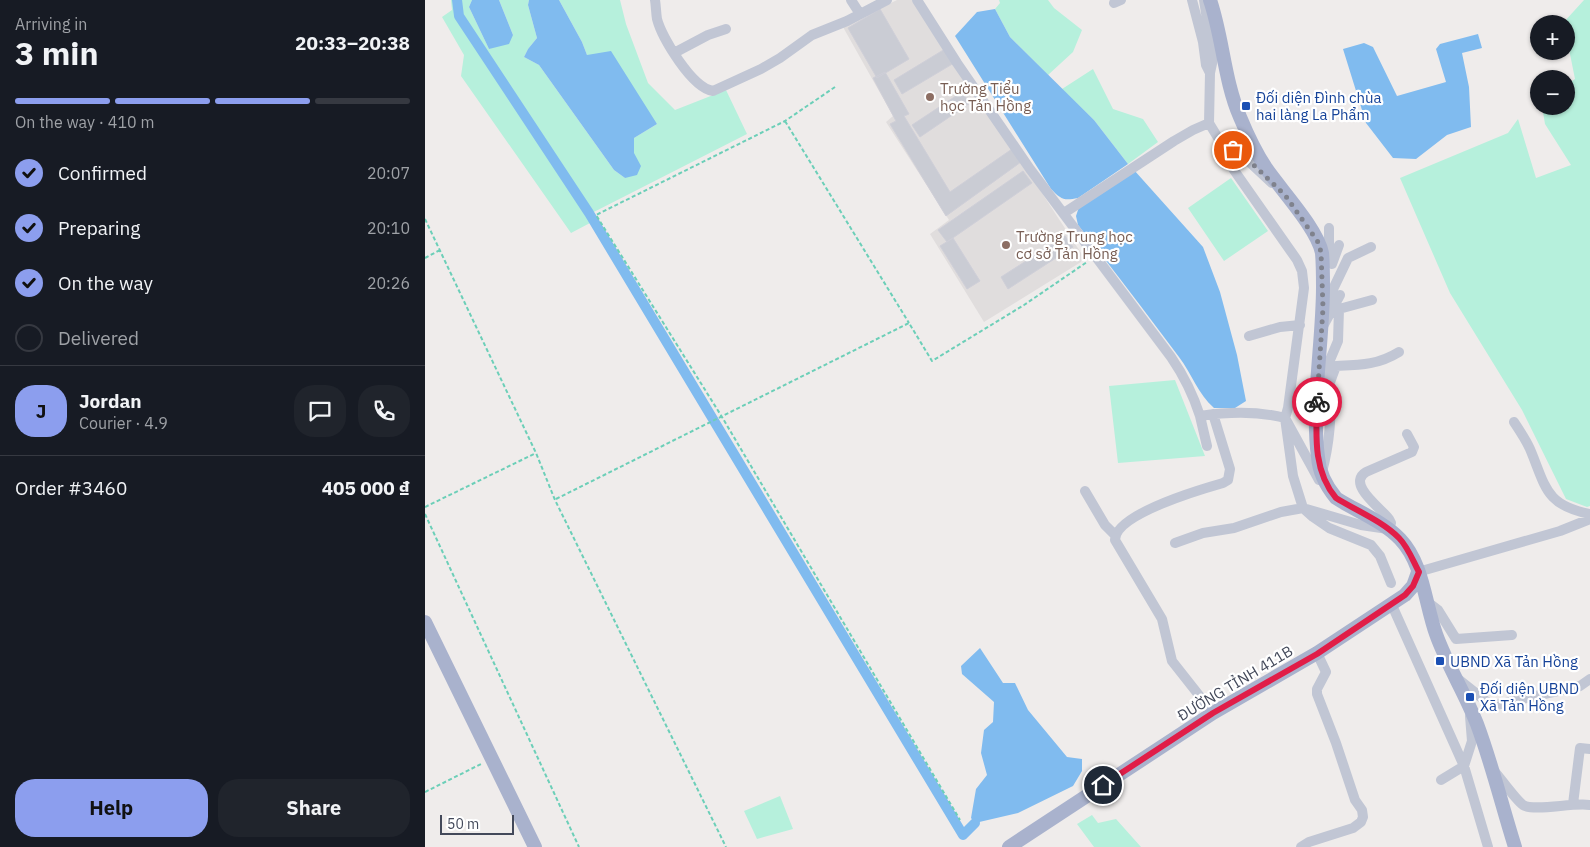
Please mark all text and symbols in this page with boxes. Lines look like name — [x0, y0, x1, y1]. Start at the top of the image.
text: Arriving in — [15, 14, 87, 34]
map controls — [1530, 15, 1575, 115]
button: + — [1530, 15, 1575, 60]
text: 20:33–20:38 — [295, 31, 410, 55]
text: 3 min — [15, 32, 99, 74]
button: − — [1530, 70, 1575, 115]
place label: Trường Tiểu học Tản Hồng — [940, 79, 1031, 115]
place label: Đối diện Đình chùa hai làng La Phẩm — [1256, 88, 1382, 124]
marker: Trường Tiểu học Tản Hồng — [924, 91, 936, 103]
marker: Đối diện Đình chùa hai làng La Phẩm — [1240, 100, 1252, 112]
text: On the way · 410 m — [15, 112, 154, 132]
pin — [1212, 129, 1254, 171]
icon: bag — [1219, 136, 1247, 164]
icon: check — [15, 159, 43, 187]
text: Confirmed — [58, 161, 147, 185]
text: 20:07 — [367, 163, 410, 183]
icon: check — [15, 214, 43, 242]
text: Preparing — [58, 216, 140, 240]
text: 20:10 — [367, 218, 410, 238]
place label: Trường Trung học cơ sở Tản Hồng — [1016, 227, 1133, 263]
marker: Trường Trung học cơ sở Tản Hồng — [1000, 239, 1012, 251]
icon: check — [15, 269, 43, 297]
text: On the way — [58, 271, 153, 295]
text: 20:26 — [367, 273, 410, 293]
text: Delivered — [58, 326, 139, 350]
courier — [1292, 377, 1342, 427]
button: chat — [294, 385, 346, 437]
button: phone — [358, 385, 410, 437]
icon: bike — [1303, 388, 1331, 416]
text: Jordan — [79, 389, 142, 413]
text: J — [36, 399, 46, 423]
text: Courier · 4.9 — [79, 413, 168, 433]
text: Order #3460 — [15, 476, 127, 500]
text: 405 000 ₫ — [322, 476, 410, 500]
street label: ĐƯỜNG TỈNH 411B — [1174, 641, 1296, 725]
place label: UBND Xã Tản Hồng — [1450, 652, 1578, 671]
marker: UBND Xã Tản Hồng — [1434, 655, 1446, 667]
place label: Đối diện UBND Xã Tản Hồng — [1480, 679, 1579, 715]
marker: Đối diện UBND Xã Tản Hồng — [1464, 691, 1476, 703]
pin — [1082, 764, 1124, 806]
icon: home — [1089, 771, 1117, 799]
button: Help — [15, 779, 208, 837]
button: Share — [218, 779, 410, 837]
scale bar — [440, 812, 514, 835]
text: 50 m — [447, 815, 479, 833]

